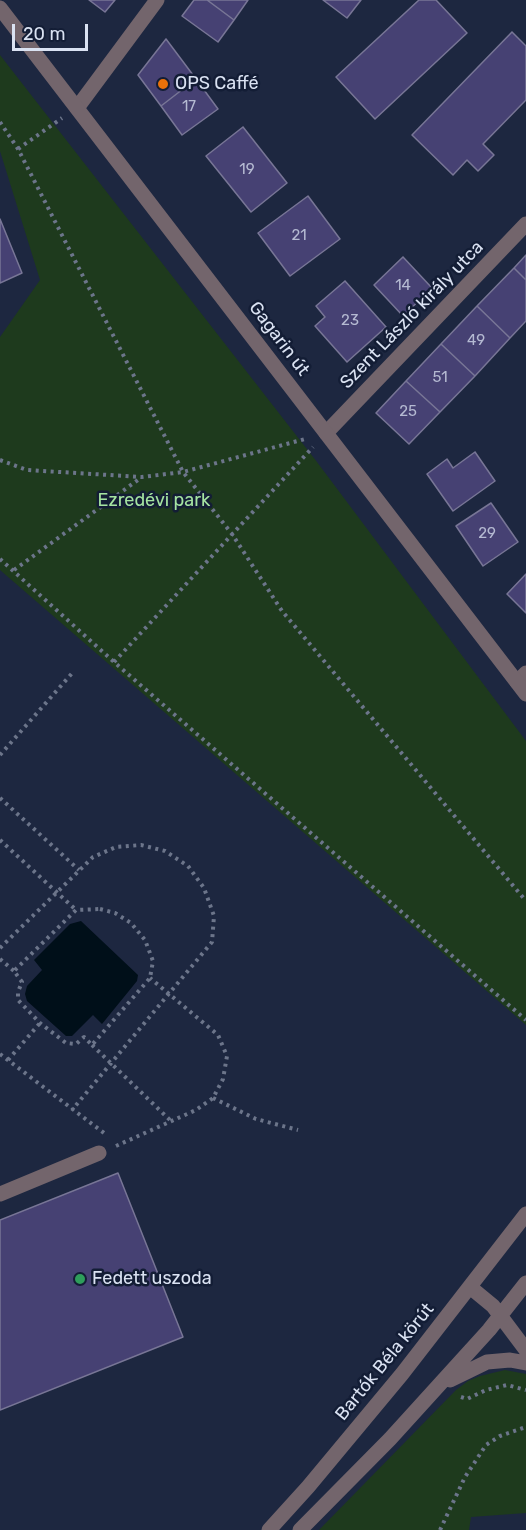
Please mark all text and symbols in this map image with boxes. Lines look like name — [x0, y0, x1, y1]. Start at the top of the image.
scale bar — [15, 12, 92, 50]
text: 20 m — [23, 23, 65, 45]
place label: OPS Caffé — [175, 73, 259, 95]
marker: OPS Caffé — [156, 77, 170, 91]
house number: 17 — [182, 98, 196, 116]
house number: 19 — [239, 161, 255, 179]
house number: 21 — [291, 227, 307, 245]
street label: Szent László király utca — [336, 237, 488, 393]
house number: 14 — [395, 277, 411, 295]
street label: Gagarin út — [244, 298, 314, 380]
house number: 23 — [341, 312, 359, 330]
house number: 49 — [467, 332, 485, 350]
house number: 51 — [432, 369, 448, 387]
house number: 25 — [399, 403, 417, 421]
park label: Ezredévi park — [98, 490, 210, 512]
house number: 29 — [478, 525, 496, 543]
place label: Fedett uszoda — [92, 1268, 212, 1290]
marker: Fedett uszoda — [73, 1272, 87, 1286]
street label: Bartók Béla körút — [331, 1299, 439, 1425]

